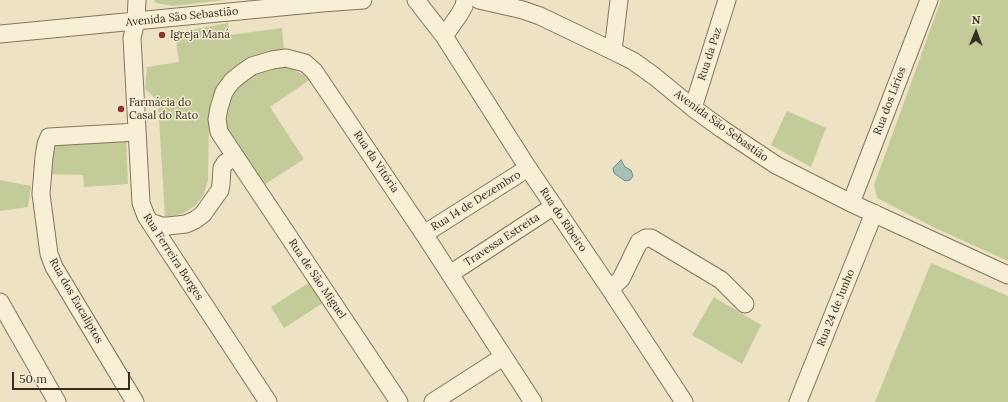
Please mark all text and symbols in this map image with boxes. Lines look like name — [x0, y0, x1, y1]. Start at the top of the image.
street label: Avenida São Sebastião — [125, 5, 239, 29]
north arrow — [956, 12, 996, 52]
text: N — [972, 13, 981, 27]
street label: Rua da Paz — [695, 26, 725, 82]
place label: Igreja Maná — [170, 28, 230, 42]
marker: Igreja Maná — [157, 30, 167, 40]
street label: Rua dos Lírios — [871, 65, 909, 137]
street label: Avenida São Sebastião — [671, 87, 771, 165]
place label: Farmácia do Casal do Rato — [129, 96, 198, 122]
marker: Farmácia do Casal do Rato — [116, 104, 126, 114]
street label: Rua da Vitória — [350, 129, 402, 195]
street label: Rua 14 de Dezembro — [429, 168, 523, 234]
street label: Rua do Ribeiro — [537, 185, 589, 255]
street label: Rua Ferreira Borges — [140, 211, 206, 303]
street label: Travessa Estreita — [462, 211, 542, 269]
street label: Rua de São Miguel — [285, 237, 349, 321]
street label: Rua dos Eucaliptos — [46, 256, 106, 346]
street label: Rua 24 de Junho — [814, 267, 858, 349]
scale bar — [14, 364, 132, 390]
text: 50 m — [19, 371, 47, 386]

